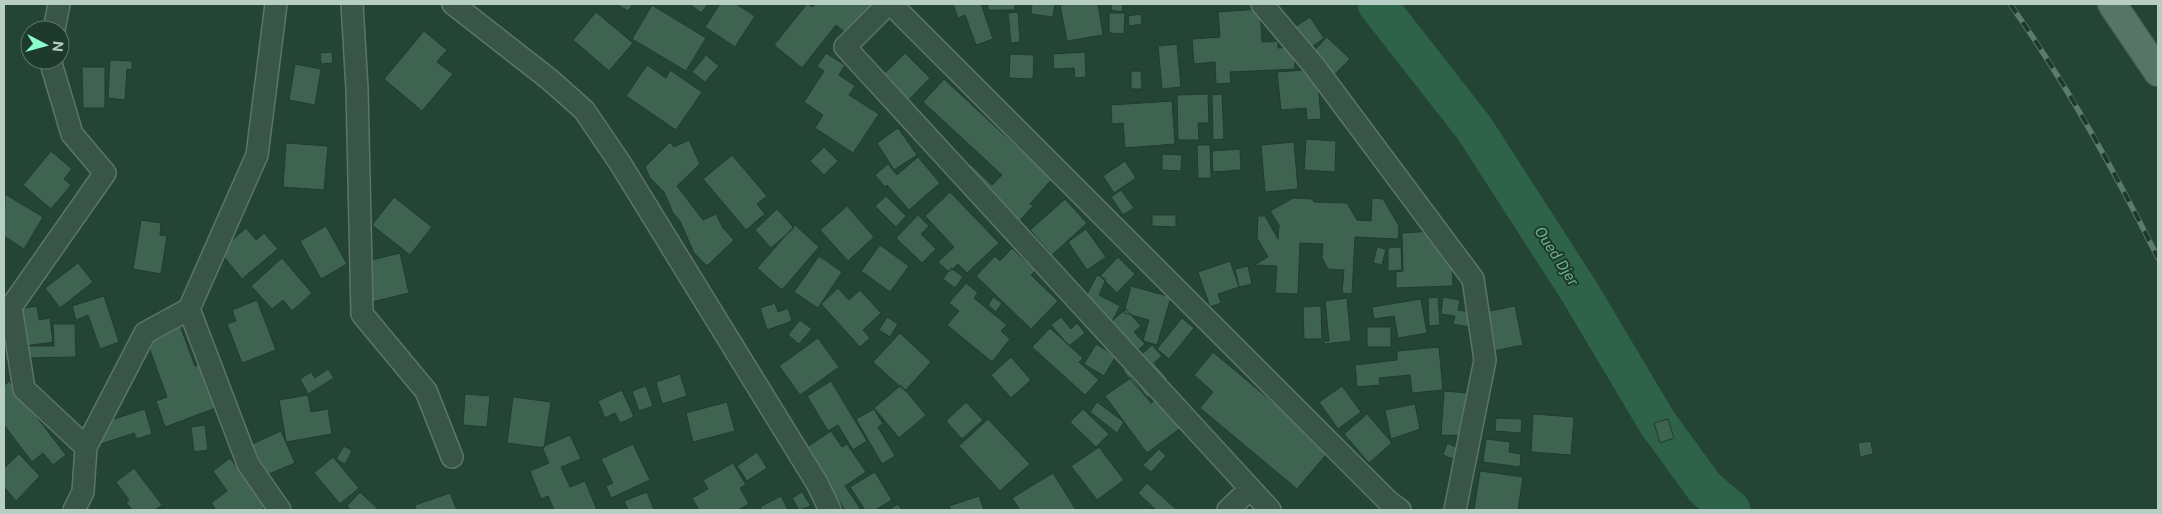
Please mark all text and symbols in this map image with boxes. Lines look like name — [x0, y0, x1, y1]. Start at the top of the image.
north arrow — [20, 20, 70, 70]
text: N — [49, 40, 66, 53]
water label: Oued Djer — [1532, 223, 1583, 289]

